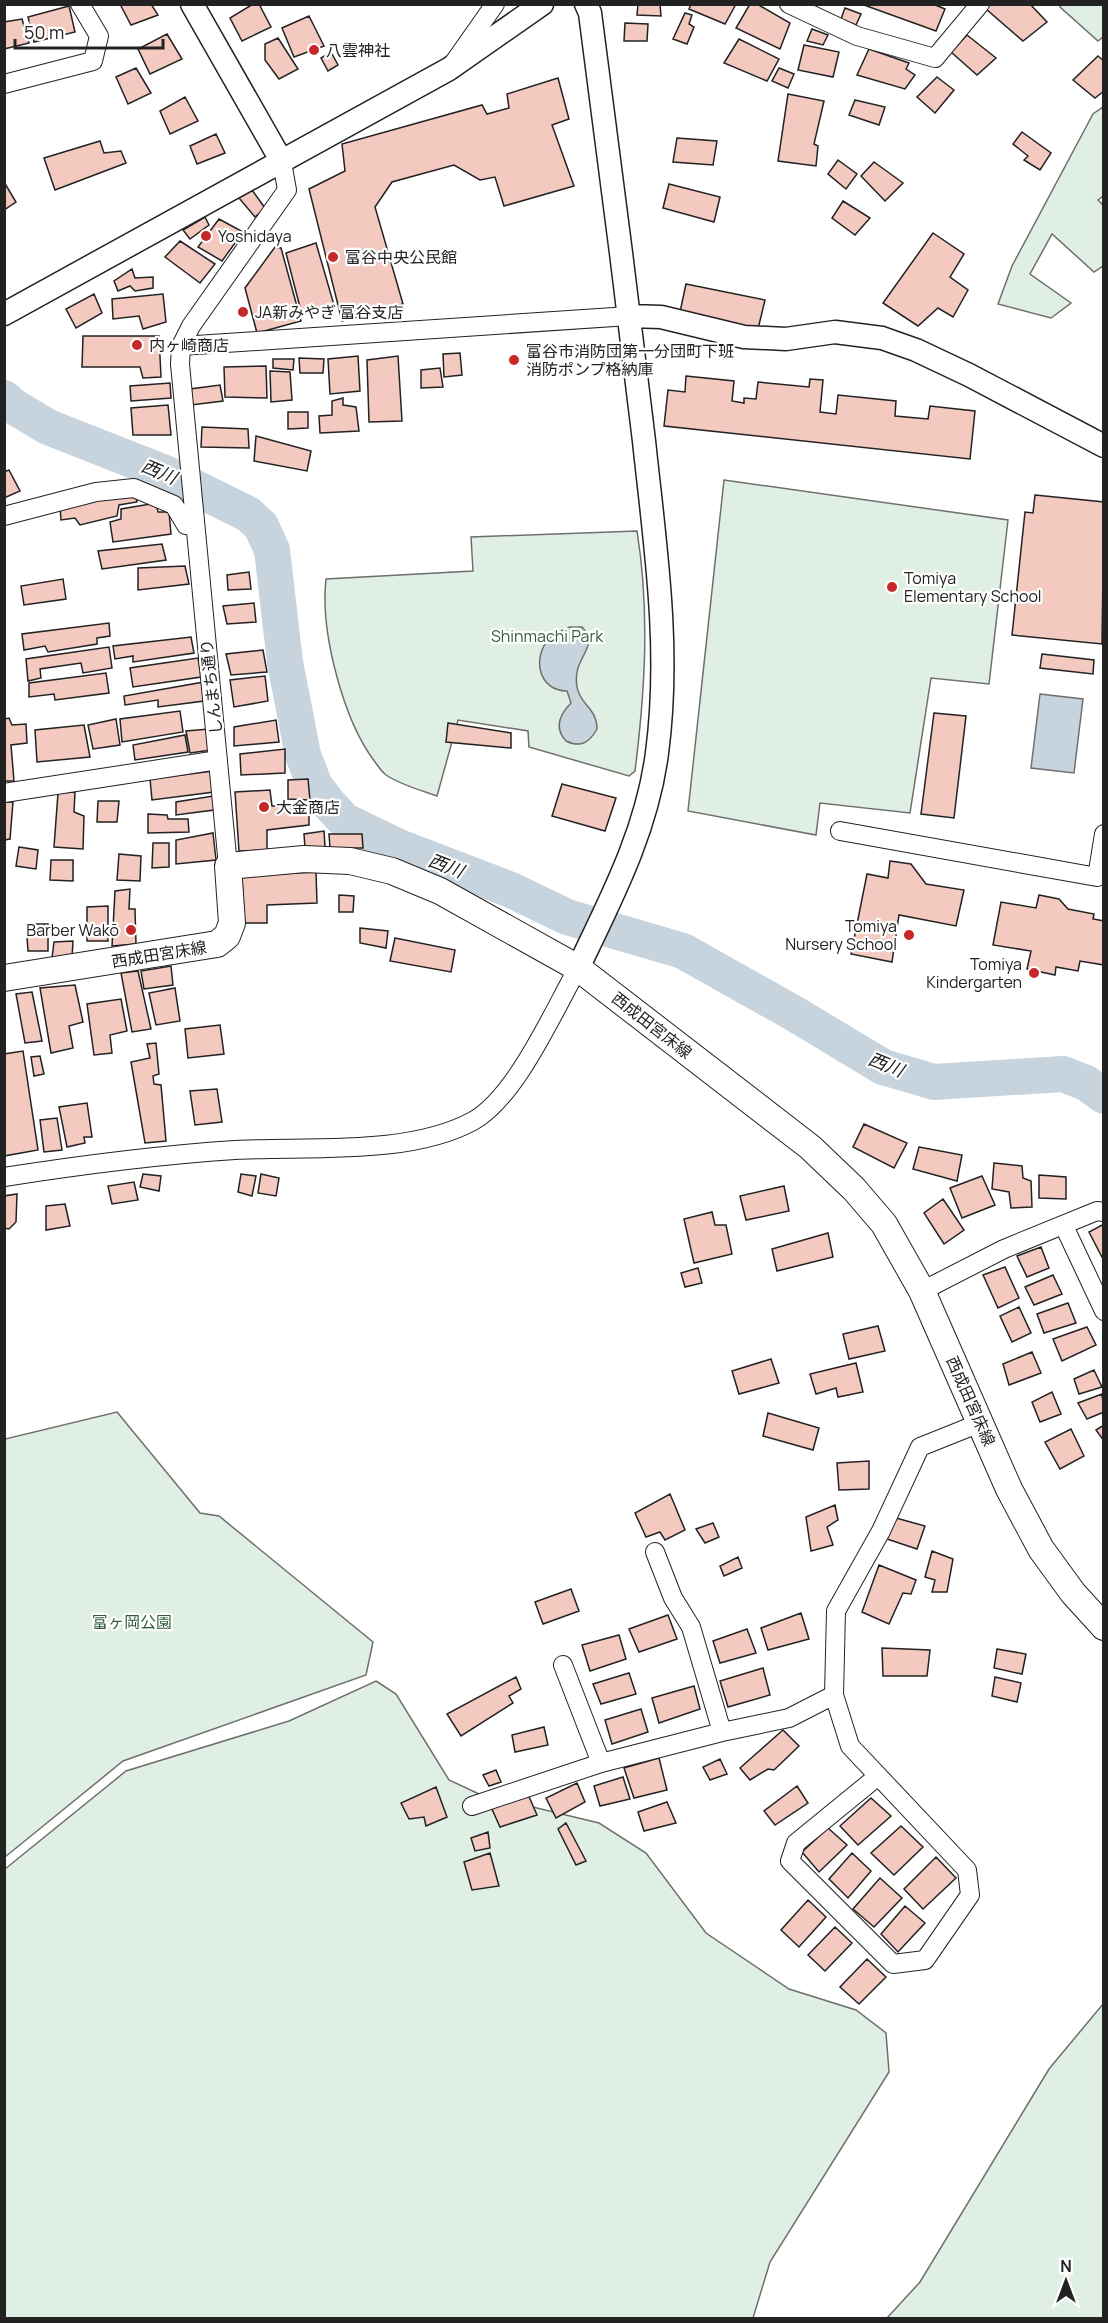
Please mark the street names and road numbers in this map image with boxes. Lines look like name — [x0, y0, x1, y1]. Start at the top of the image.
street label: しんまち通り — [195, 638, 227, 736]
street label: 西成田宮床線 — [110, 936, 208, 972]
street label: 西成田宮床線 — [607, 987, 697, 1063]
street label: 西成田宮床線 — [941, 1353, 1001, 1449]

